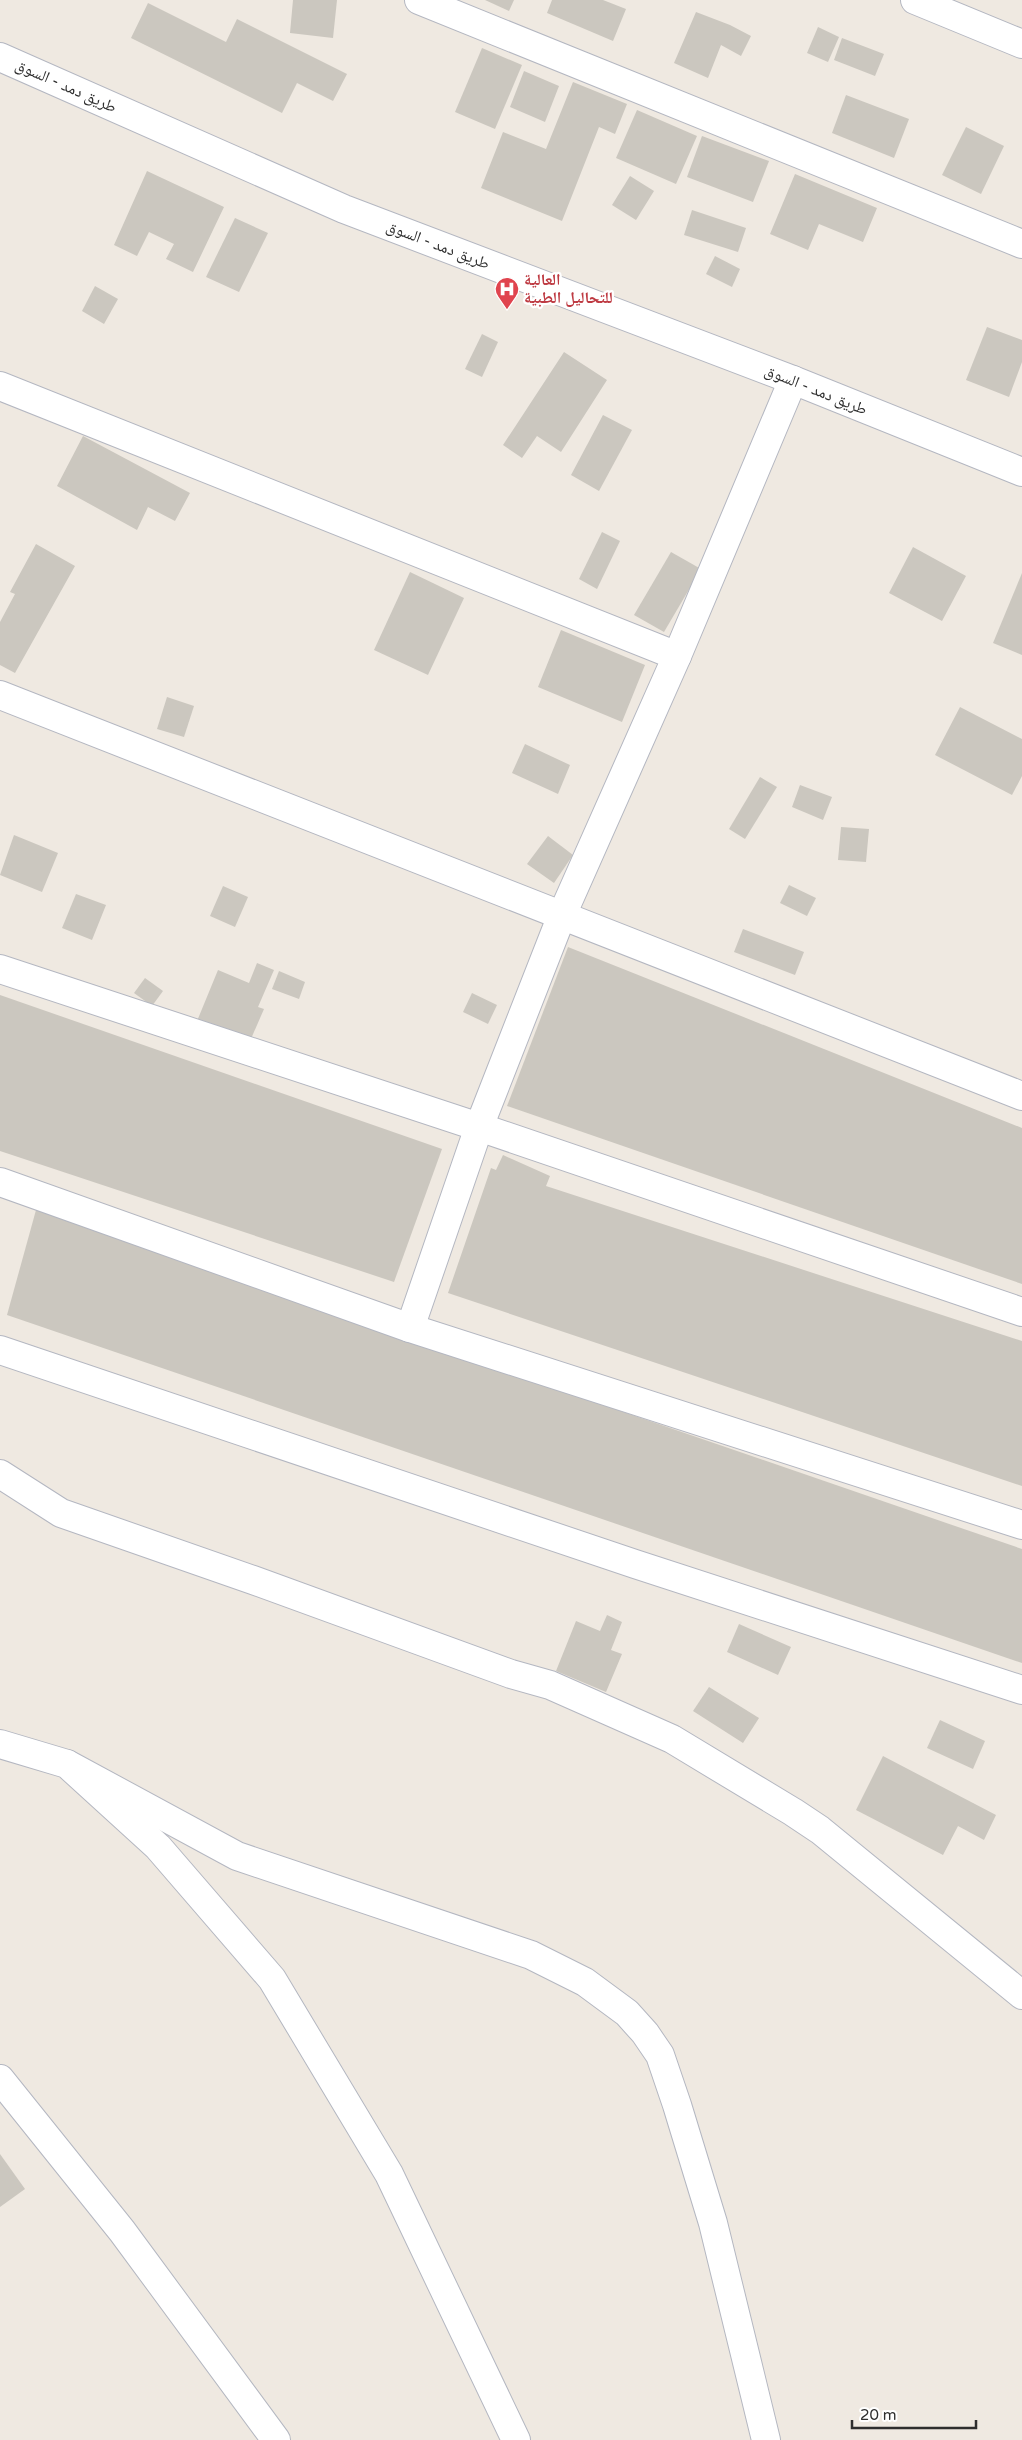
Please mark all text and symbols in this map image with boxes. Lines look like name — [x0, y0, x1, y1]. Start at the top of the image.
street label: طريق دمد - السوق — [12, 55, 120, 117]
street label: طريق دمد - السوق — [384, 216, 492, 274]
place label: العالية للتحاليل الطبية — [524, 270, 613, 308]
hospital icon: العالية للتحاليل الطبية — [494, 276, 520, 310]
street label: طريق دمد - السوق — [762, 360, 870, 420]
scale bar — [852, 2398, 976, 2430]
text: 20 m — [860, 2406, 897, 2424]

